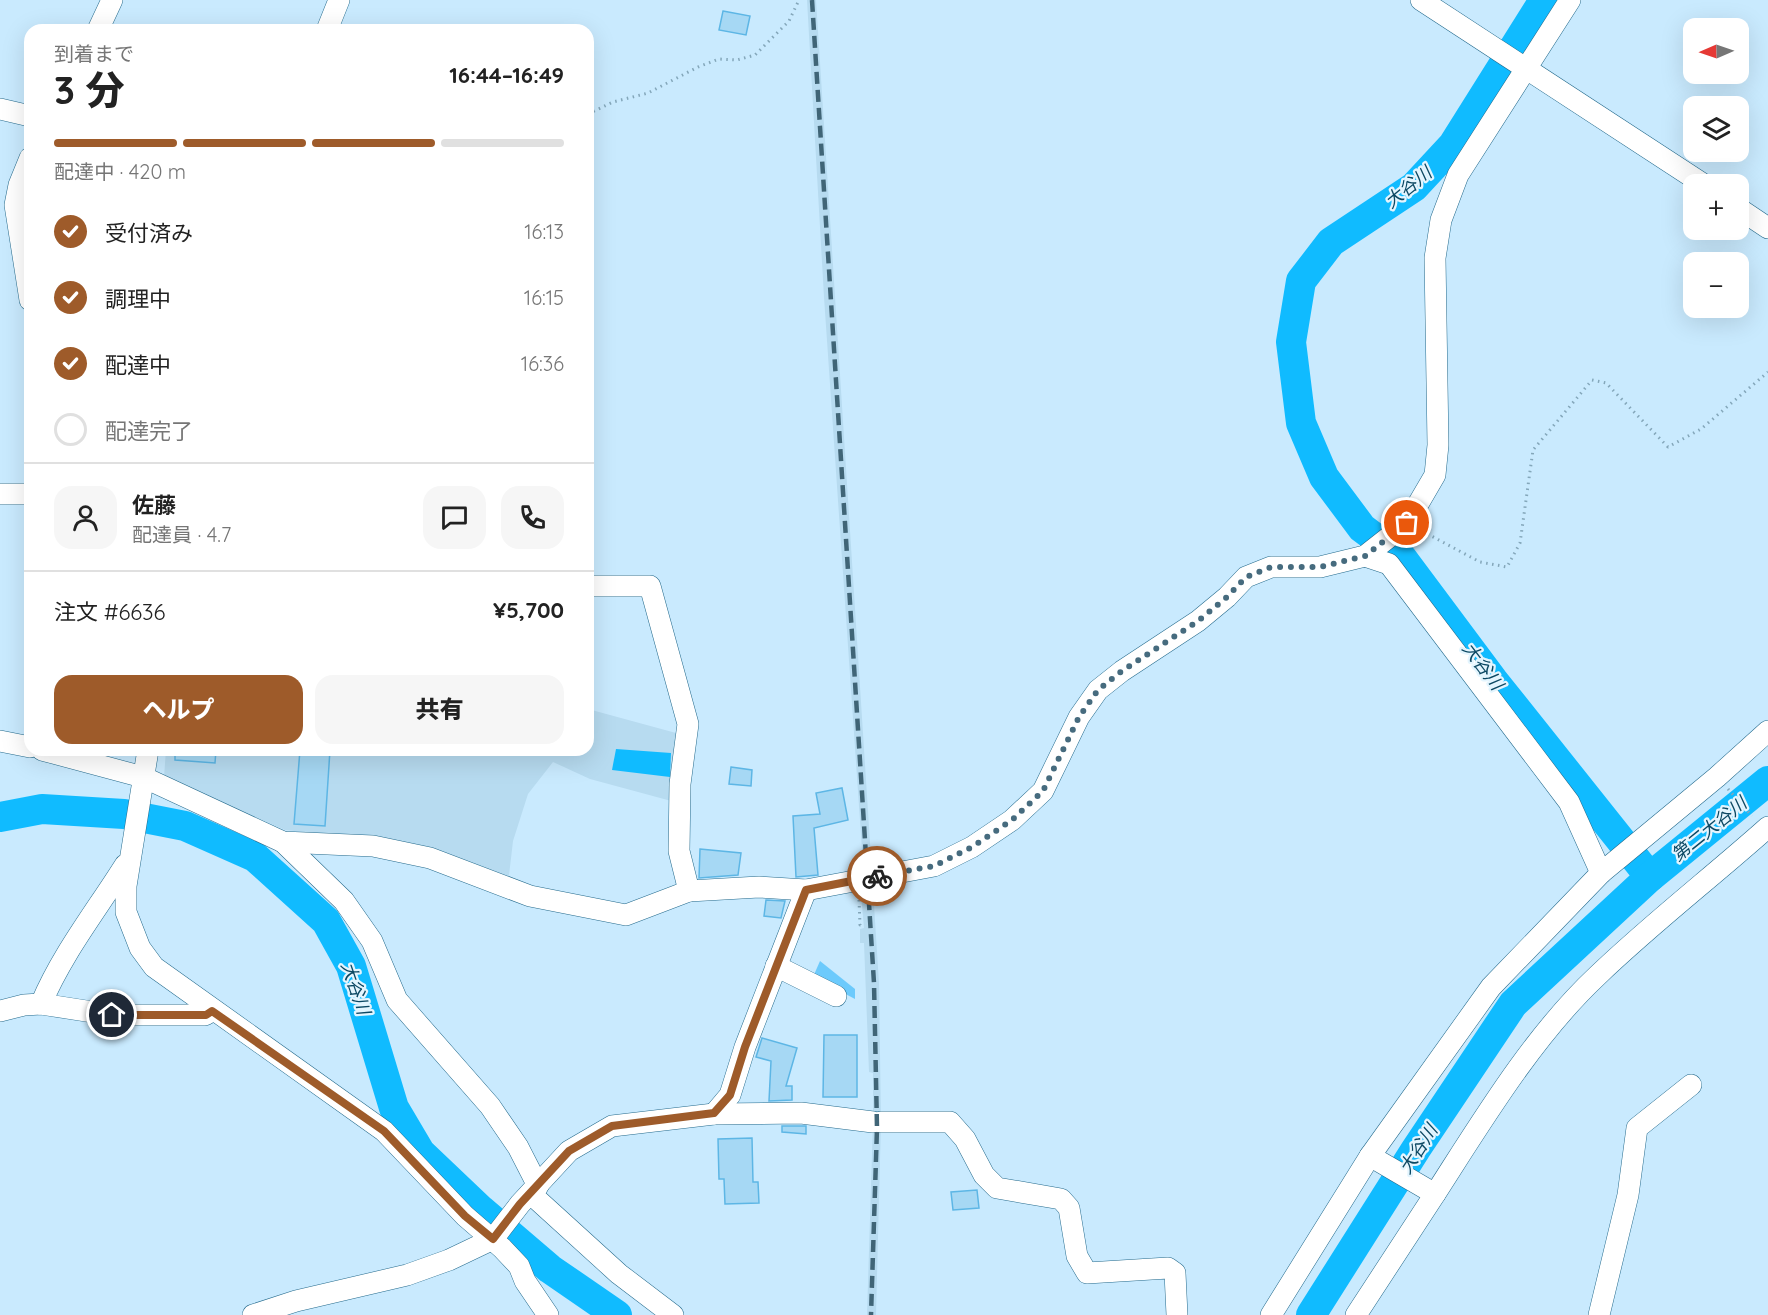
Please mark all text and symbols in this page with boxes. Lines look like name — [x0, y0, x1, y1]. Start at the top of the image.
north arrow — [1683, 18, 1749, 84]
map controls — [1683, 18, 1749, 318]
text: 到着まで — [54, 41, 134, 66]
text: 16:44–16:49 — [449, 61, 564, 89]
text: 3 分 — [54, 65, 125, 114]
button: layers — [1683, 96, 1749, 162]
text: 配達中 · 420 m — [54, 159, 186, 184]
water label: 大谷川 — [1380, 160, 1438, 213]
button: + — [1683, 174, 1749, 240]
icon: check — [54, 215, 87, 248]
text: 受付済み — [105, 219, 193, 247]
text: 16:13 — [524, 219, 564, 244]
button: − — [1683, 252, 1749, 318]
icon: check — [54, 281, 87, 314]
text: 調理中 — [105, 285, 171, 313]
text: 16:15 — [524, 285, 564, 310]
icon: check — [54, 347, 87, 380]
text: 配達中 — [105, 351, 171, 379]
text: 16:36 — [521, 351, 564, 376]
text: 配達完了 — [105, 417, 193, 445]
button: person — [54, 486, 117, 549]
button: chat — [423, 486, 486, 549]
button: phone — [501, 486, 564, 549]
text: 佐藤 — [132, 491, 176, 519]
pin — [1381, 497, 1432, 548]
icon: bag — [1390, 506, 1423, 539]
text: 配達員 · 4.7 — [132, 522, 231, 547]
text: ¥5,700 — [493, 596, 564, 624]
text: 注文 #6636 — [54, 598, 165, 626]
water label: 大谷川 — [1458, 638, 1510, 696]
button: ヘルプ — [54, 675, 303, 744]
button: 共有 — [315, 675, 564, 744]
water label: 第二大谷川 — [1667, 790, 1753, 866]
courier — [847, 846, 907, 906]
icon: bike — [861, 860, 894, 893]
water label: 大谷川 — [336, 959, 376, 1019]
pin — [86, 989, 137, 1040]
icon: home — [95, 998, 128, 1031]
water label: 大谷川 — [1394, 1118, 1443, 1178]

